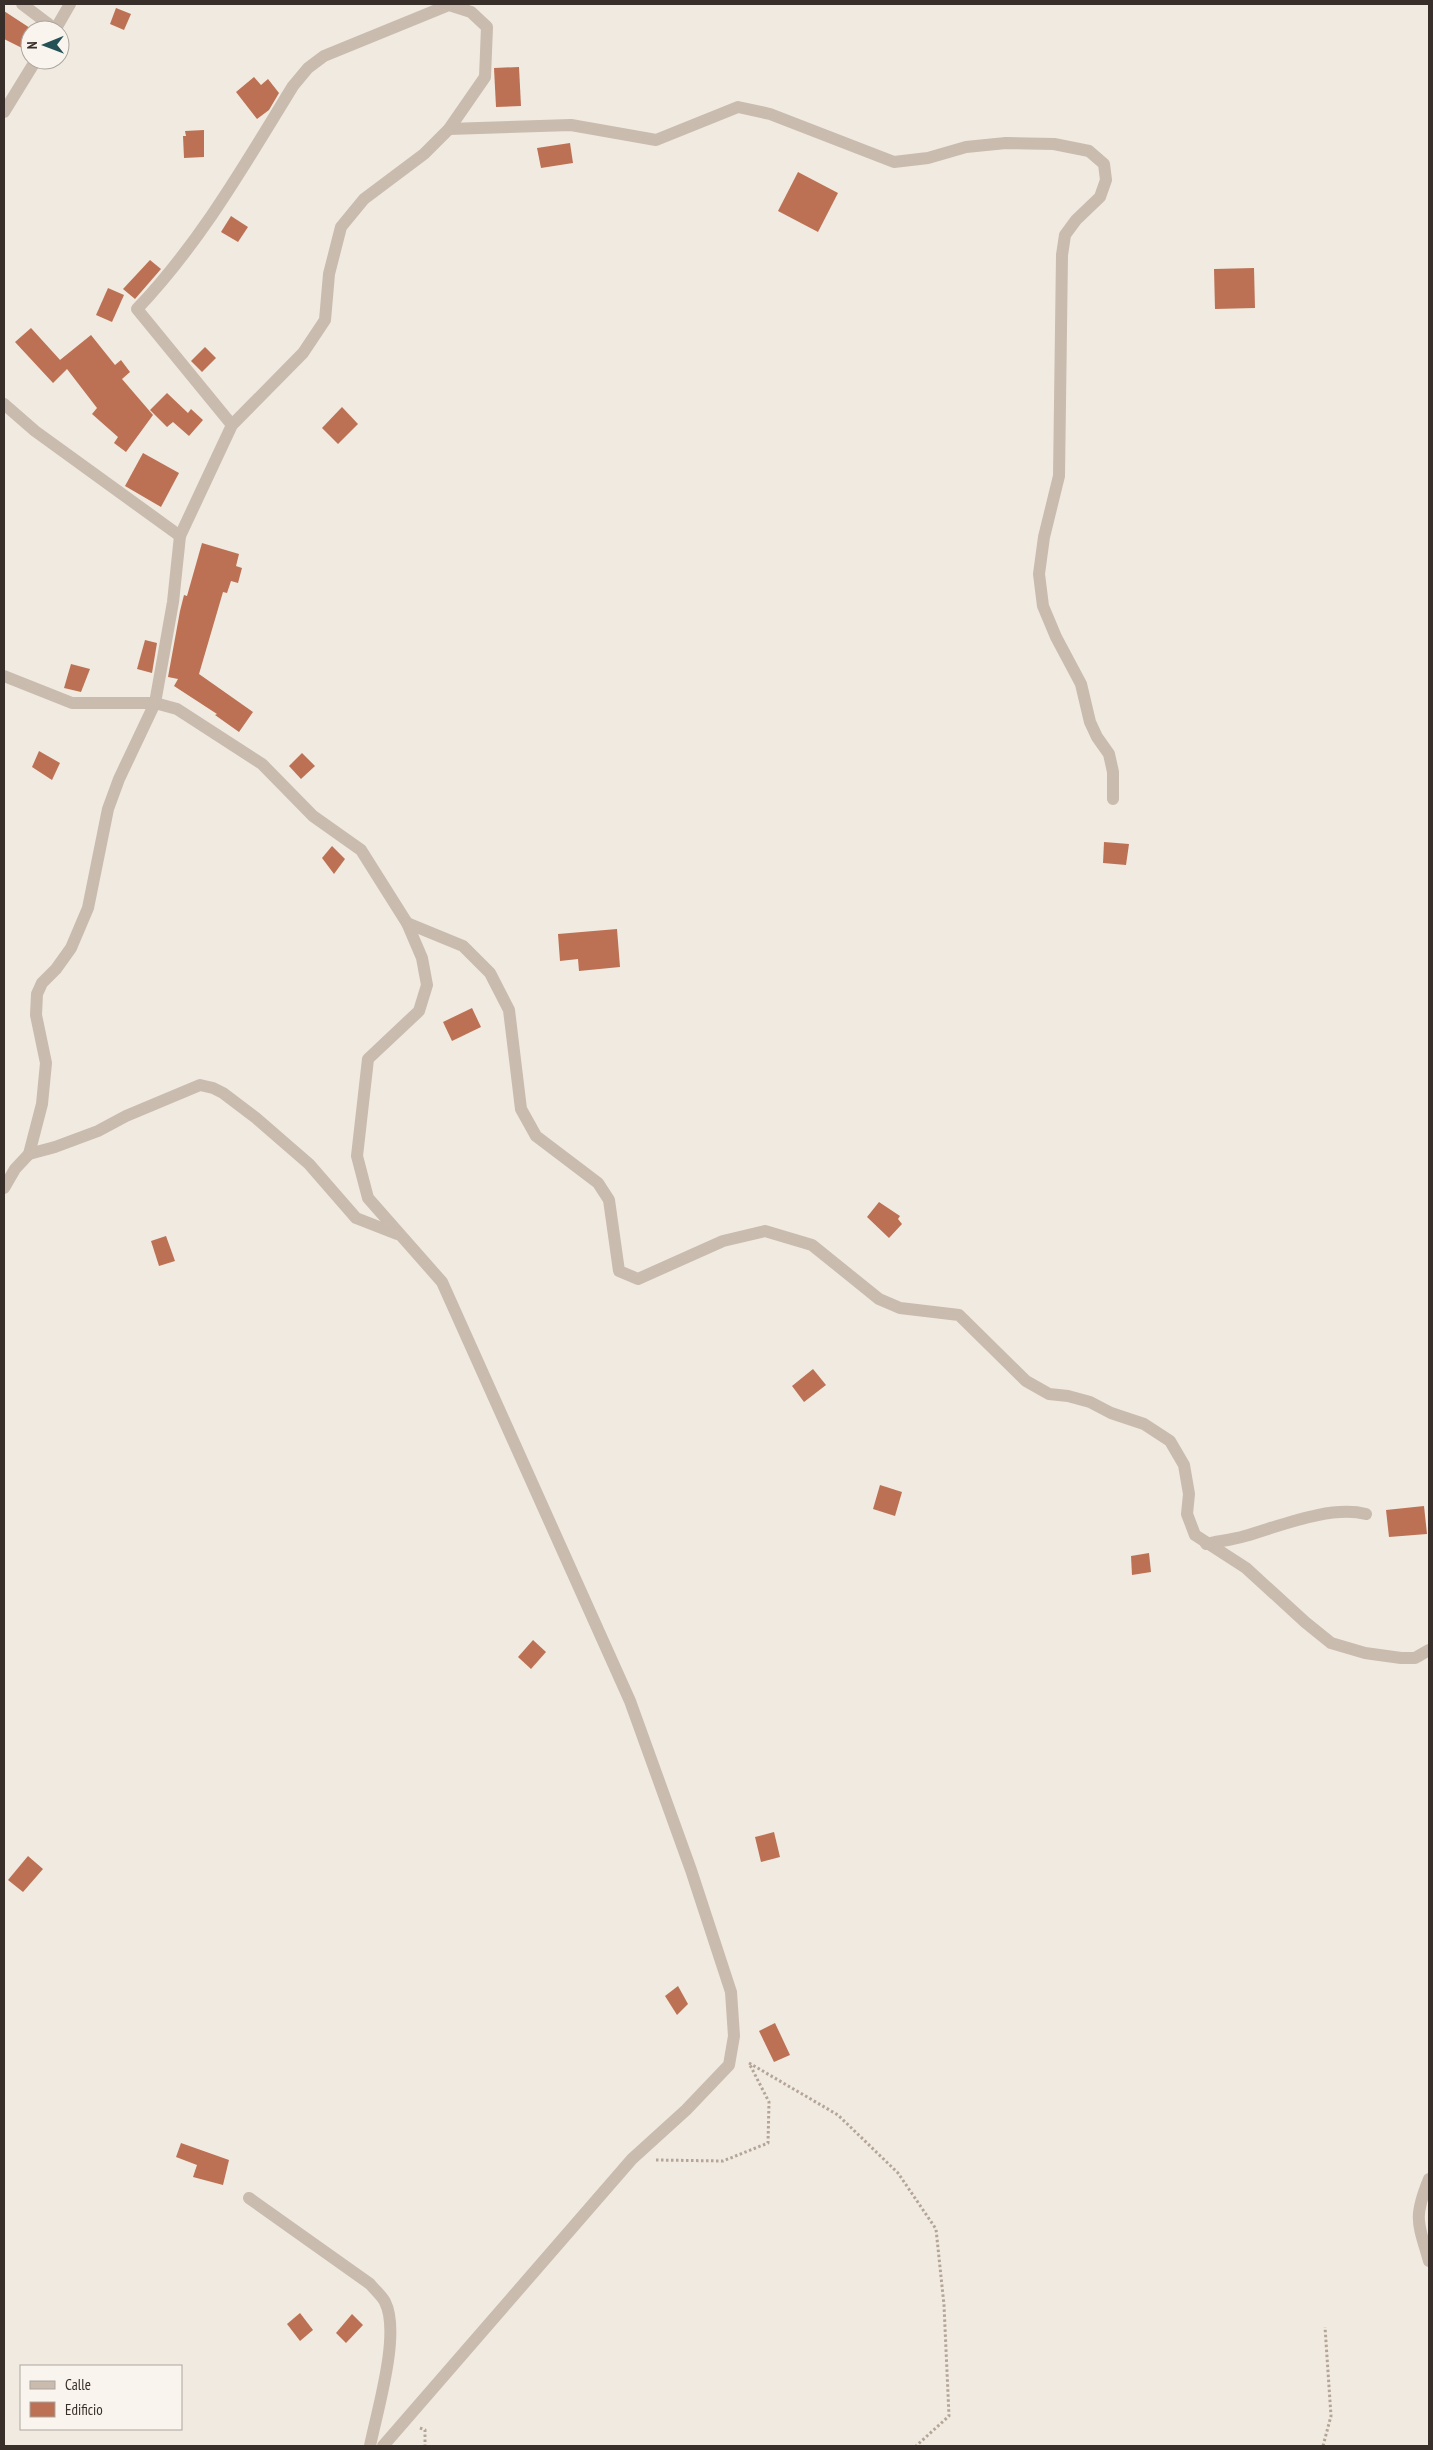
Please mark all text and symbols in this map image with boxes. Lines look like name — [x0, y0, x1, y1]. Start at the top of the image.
north arrow — [20, 20, 70, 70]
text: N — [23, 41, 41, 49]
legend — [20, 2365, 182, 2430]
text: Calle — [65, 2375, 91, 2394]
text: Edificio — [65, 2400, 103, 2419]

